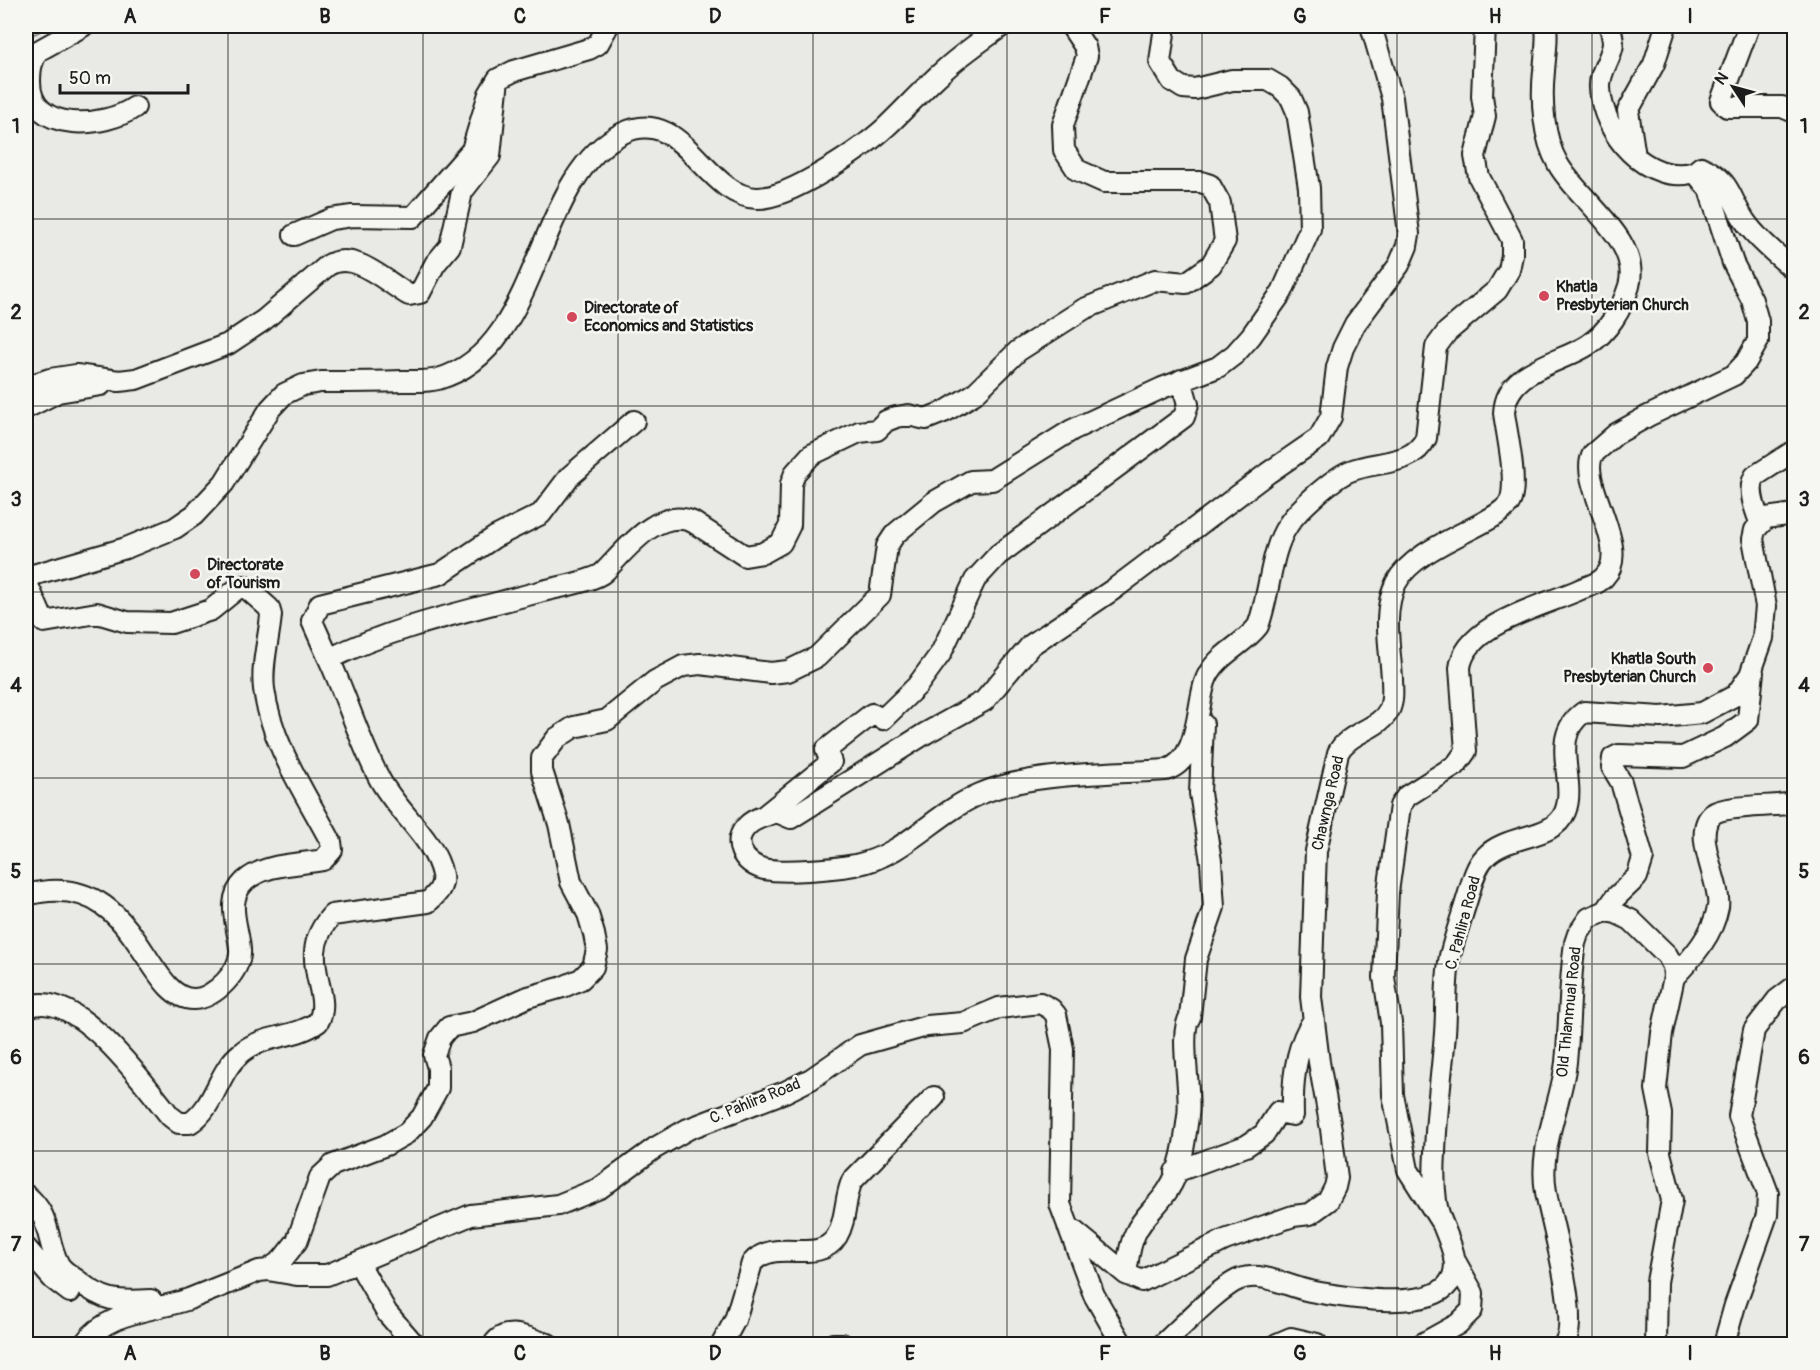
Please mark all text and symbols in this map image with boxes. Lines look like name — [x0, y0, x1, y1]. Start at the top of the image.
text: A — [124, 4, 137, 29]
text: B — [319, 4, 331, 29]
text: C — [514, 4, 526, 29]
text: D — [709, 4, 722, 29]
text: E — [905, 4, 916, 29]
text: F — [1099, 4, 1111, 29]
text: G — [1293, 4, 1307, 29]
text: H — [1489, 4, 1502, 29]
text: I — [1687, 4, 1693, 29]
scale bar — [60, 57, 188, 95]
north arrow — [1703, 57, 1763, 117]
text: 50 m — [69, 67, 111, 90]
text: N — [1710, 68, 1733, 89]
text: 1 — [12, 114, 20, 139]
text: 1 — [1800, 114, 1808, 139]
place label: Khatla Presbyterian Church — [1556, 277, 1689, 315]
marker: Khatla Presbyterian Church — [1537, 289, 1551, 303]
place label: Directorate of Economics and Statistics — [584, 298, 754, 336]
text: 2 — [10, 300, 22, 325]
text: 2 — [1798, 300, 1810, 325]
marker: Directorate of Economics and Statistics — [565, 310, 579, 324]
text: 3 — [10, 487, 22, 512]
text: 3 — [1798, 487, 1810, 512]
place label: Directorate of Tourism — [206, 555, 284, 593]
marker: Directorate of Tourism — [188, 567, 202, 581]
place label: Khatla South Presbyterian Church — [1563, 649, 1696, 687]
marker: Khatla South Presbyterian Church — [1701, 661, 1715, 675]
text: 4 — [10, 673, 22, 698]
text: 4 — [1798, 673, 1810, 698]
street label: Chawnga Road — [1307, 754, 1349, 852]
text: 5 — [11, 859, 22, 884]
text: 5 — [1799, 859, 1810, 884]
street label: C. Pahlira Road — [1441, 874, 1485, 972]
street label: Old Thlanmual Road — [1552, 946, 1586, 1078]
text: 6 — [10, 1045, 22, 1070]
text: 6 — [1798, 1045, 1810, 1070]
street label: C. Pahlira Road — [707, 1074, 803, 1128]
text: 7 — [11, 1232, 22, 1257]
text: 7 — [1799, 1232, 1810, 1257]
text: A — [124, 1341, 137, 1366]
text: B — [319, 1341, 331, 1366]
text: C — [514, 1341, 526, 1366]
text: D — [709, 1341, 722, 1366]
text: E — [905, 1341, 916, 1366]
text: F — [1099, 1341, 1111, 1366]
text: G — [1293, 1341, 1307, 1366]
text: H — [1489, 1341, 1502, 1366]
text: I — [1687, 1341, 1693, 1366]

